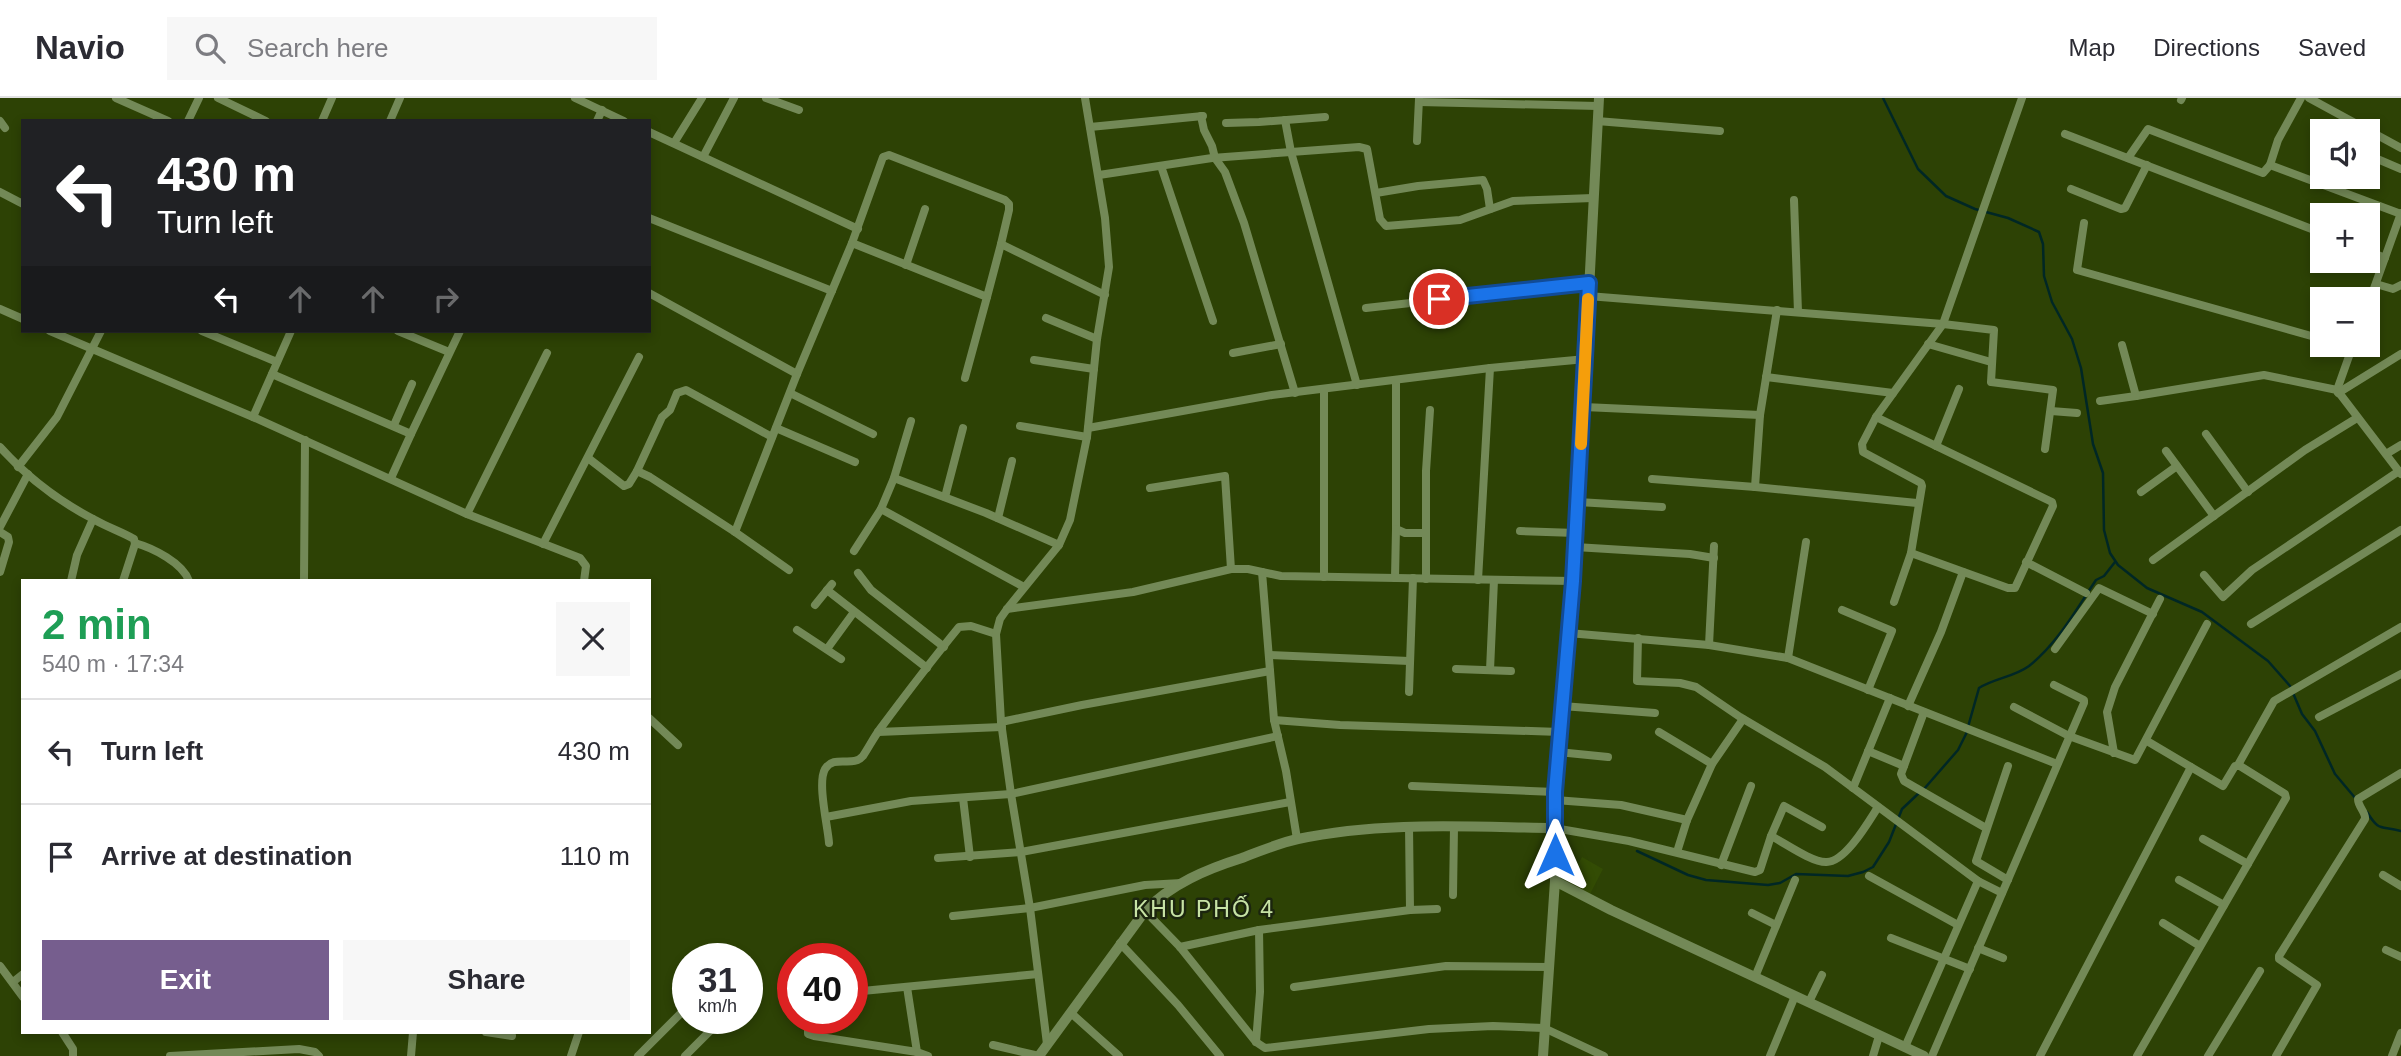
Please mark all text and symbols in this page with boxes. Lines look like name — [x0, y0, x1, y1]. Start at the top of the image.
search box — [167, 17, 657, 80]
text: Navio — [35, 29, 125, 66]
icon: search — [191, 29, 229, 67]
text: Search here — [247, 33, 389, 63]
text: Map — [2069, 34, 2115, 61]
text: Directions — [2153, 34, 2260, 61]
text: Saved — [2298, 34, 2366, 61]
map controls — [2310, 119, 2380, 357]
button: sound — [2310, 119, 2380, 189]
icon: left — [42, 147, 133, 238]
text: 430 m — [157, 147, 296, 201]
button: + — [2310, 203, 2380, 273]
text: Turn left — [157, 204, 273, 240]
pin — [1409, 269, 1469, 329]
icon: left — [208, 280, 246, 318]
icon: ahead — [281, 280, 319, 318]
icon: ahead — [354, 280, 392, 318]
icon: right — [427, 280, 465, 318]
icon: arrive — [1420, 280, 1458, 318]
button: − — [2310, 287, 2380, 357]
text: 2 min — [42, 601, 152, 648]
button: close — [556, 602, 630, 676]
text: 540 m · 17:34 — [42, 651, 184, 677]
icon: left — [42, 733, 80, 771]
text: Turn left — [101, 736, 203, 766]
text: 430 m — [558, 736, 630, 766]
position arrow — [1518, 818, 1592, 892]
icon: arrive — [42, 838, 80, 876]
text: Arrive at destination — [101, 841, 352, 871]
text: 110 m — [560, 841, 630, 871]
district label: KHU PHỐ 4 — [1133, 895, 1275, 922]
button: Exit — [42, 940, 329, 1020]
button: Share — [343, 940, 630, 1020]
speed limit sign: 40 — [777, 943, 868, 1034]
text: 31 — [698, 960, 737, 999]
text: km/h — [698, 996, 737, 1016]

